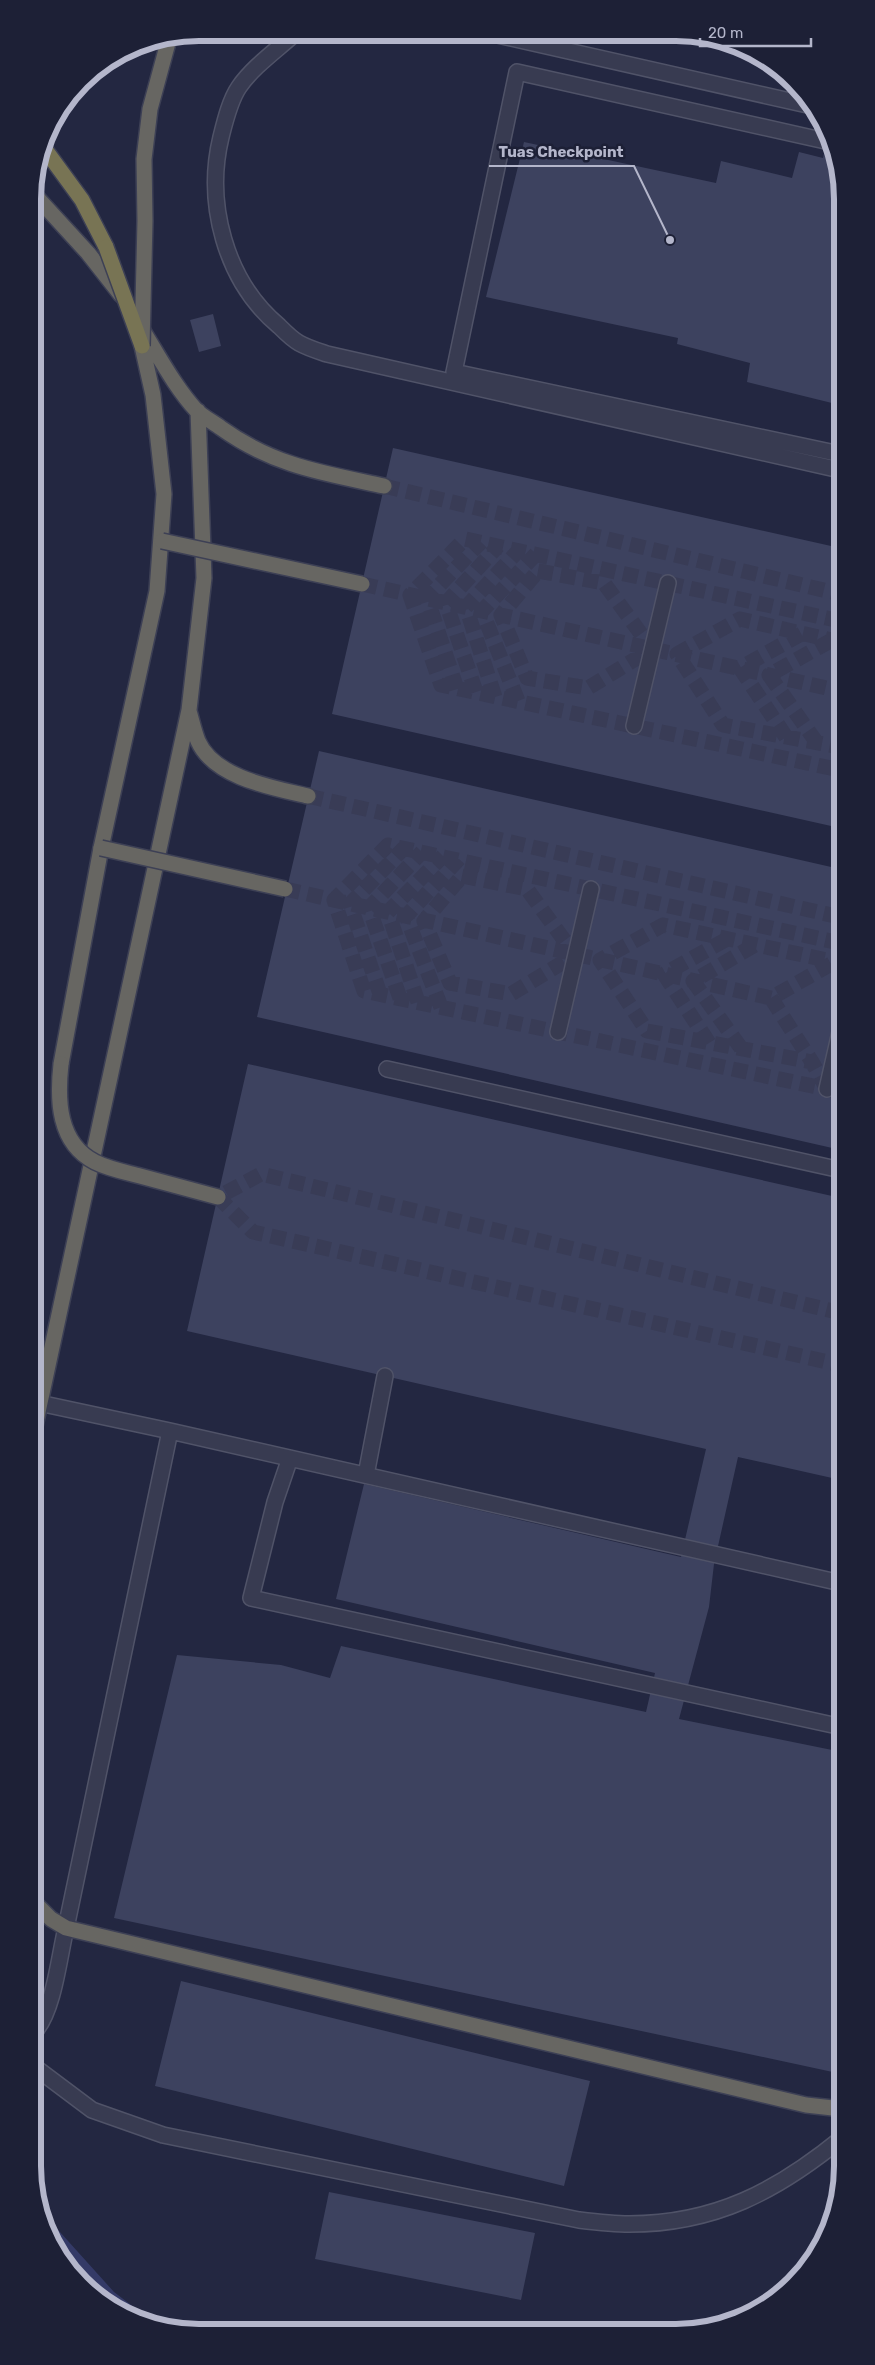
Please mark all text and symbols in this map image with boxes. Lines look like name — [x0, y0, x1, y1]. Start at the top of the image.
scale bar — [700, 15, 811, 47]
text: 20 m — [708, 24, 743, 42]
callout: Tuas Checkpoint — [489, 136, 634, 166]
text: Tuas Checkpoint — [499, 143, 623, 161]

